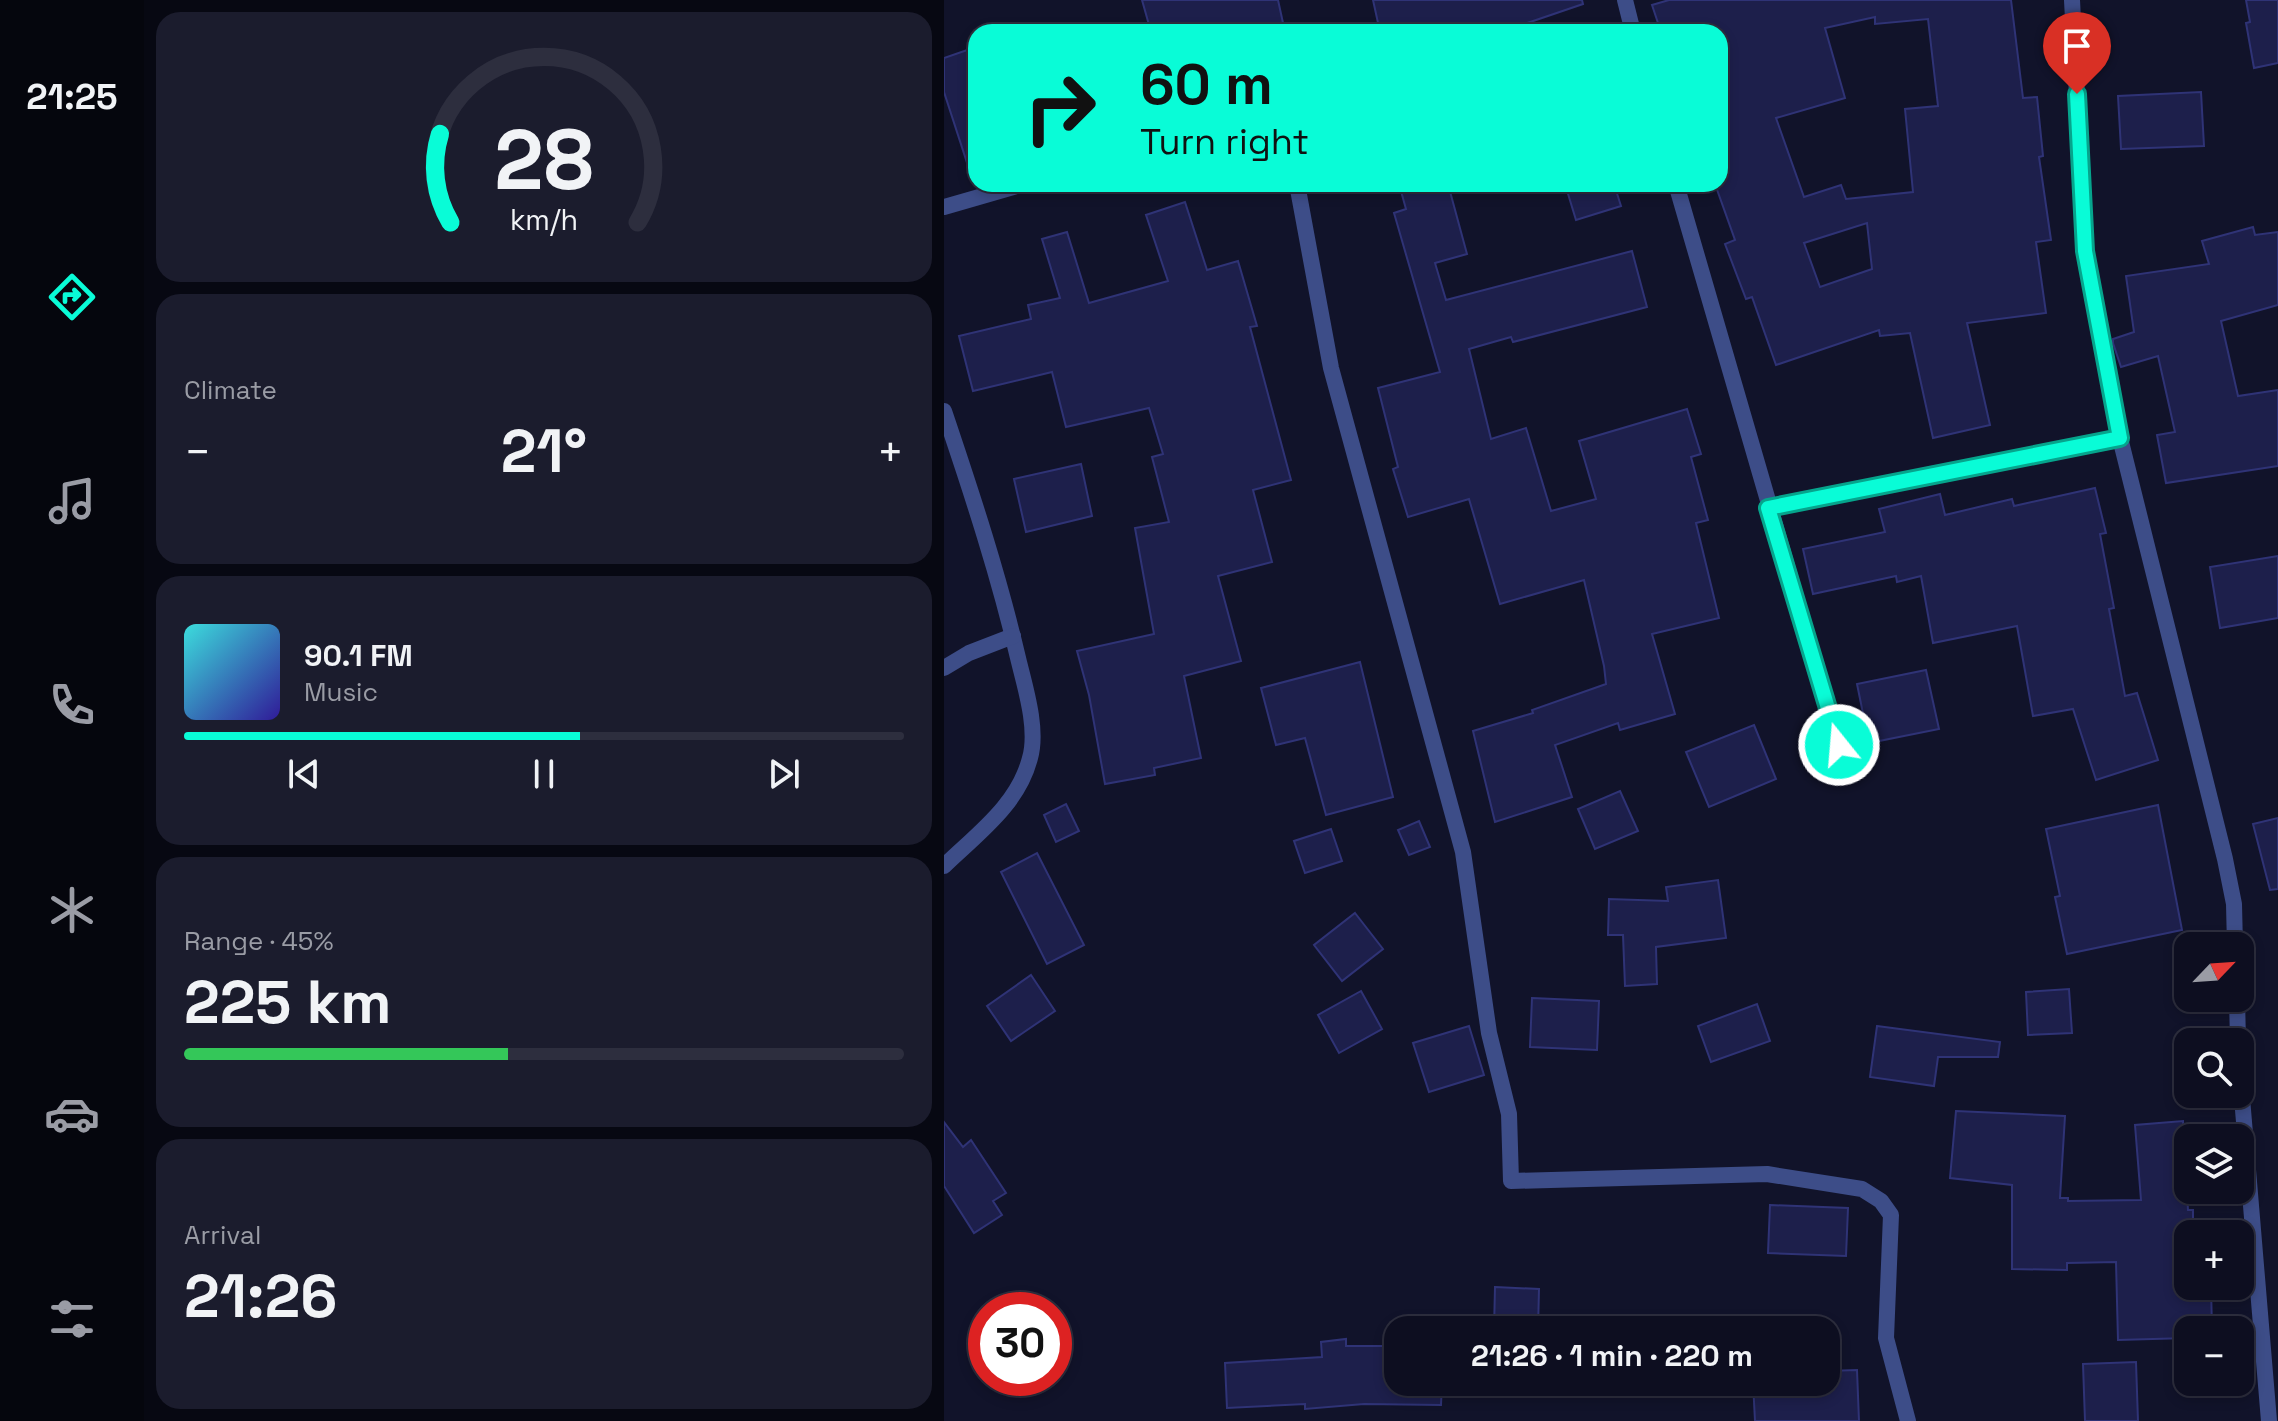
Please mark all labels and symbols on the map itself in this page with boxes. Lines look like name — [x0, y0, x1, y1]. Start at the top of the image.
pin — [2043, 12, 2111, 94]
position arrow — [1797, 703, 1881, 787]
north arrow — [2174, 932, 2254, 1012]
speed limit sign: 30 — [968, 1292, 1072, 1396]

